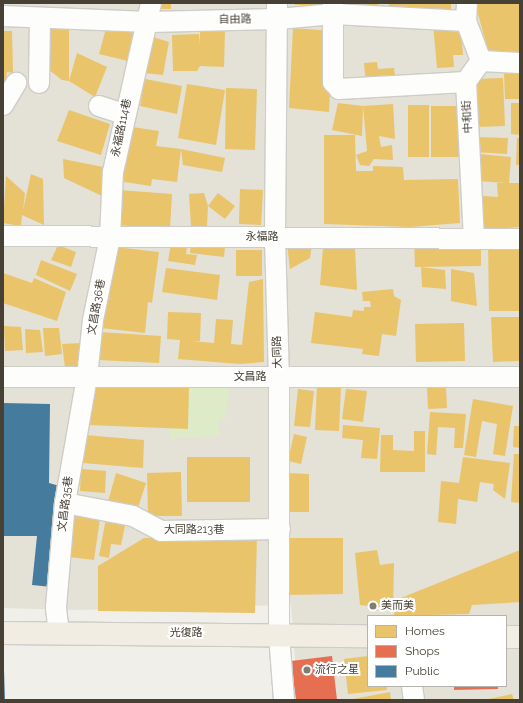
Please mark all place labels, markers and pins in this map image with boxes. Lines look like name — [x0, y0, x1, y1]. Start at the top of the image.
place label: 美而美 — [381, 599, 414, 613]
marker: 美而美 — [368, 601, 378, 611]
place label: 流行之星 — [315, 663, 359, 677]
marker: 流行之星 — [302, 665, 312, 675]

